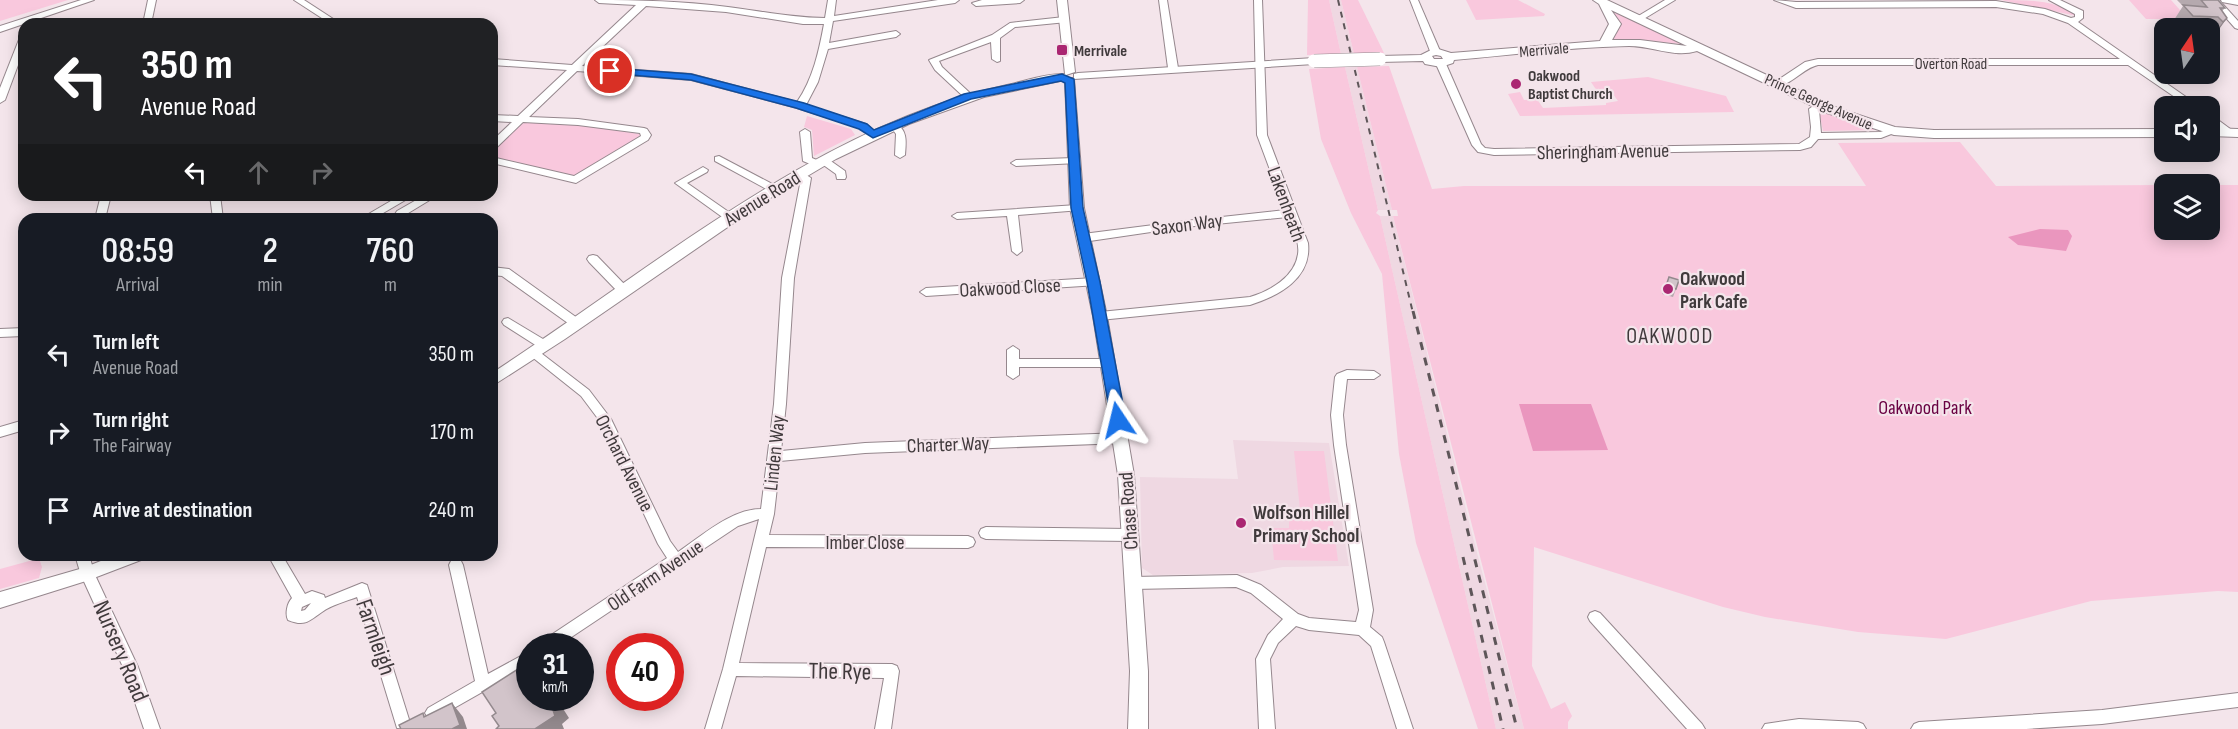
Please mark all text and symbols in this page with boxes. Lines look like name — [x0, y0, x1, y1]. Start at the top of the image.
north arrow — [2154, 18, 2220, 84]
map controls — [2154, 18, 2220, 240]
street label: Merrivale — [1519, 39, 1570, 62]
text: 350 m — [141, 40, 233, 91]
icon: left — [42, 42, 120, 120]
place label: Merrivale — [1074, 42, 1127, 61]
marker: Merrivale — [1055, 43, 1069, 57]
pin — [584, 45, 635, 96]
icon: arrive — [593, 54, 626, 87]
street label: Overton Road — [1915, 55, 1987, 74]
place label: Oakwood Baptist Church — [1528, 67, 1613, 104]
street label: Prince George Avenue — [1761, 70, 1875, 135]
marker: Oakwood Baptist Church — [1509, 77, 1523, 91]
text: Avenue Road — [141, 91, 256, 123]
button: sound — [2154, 96, 2220, 162]
street label: Sheringham Avenue — [1537, 139, 1669, 165]
icon: left — [179, 156, 212, 189]
icon: ahead — [242, 156, 275, 189]
icon: right — [305, 156, 338, 189]
street label: Lakenheath — [1261, 164, 1311, 245]
street label: Avenue Road — [719, 166, 805, 232]
button: layers — [2154, 174, 2220, 240]
street label: Saxon Way — [1150, 209, 1224, 241]
text: 08:59 — [102, 230, 174, 273]
text: 2 — [262, 230, 278, 273]
text: 760 — [366, 230, 414, 273]
place label: Oakwood Park Cafe — [1680, 267, 1747, 314]
text: Arrival — [116, 273, 159, 297]
text: min — [258, 273, 283, 297]
text: m — [384, 273, 397, 297]
street label: Oakwood Close — [959, 273, 1061, 303]
marker: Oakwood Park Cafe — [1661, 282, 1675, 296]
district label: OAKWOOD — [1626, 323, 1714, 350]
text: Turn left — [93, 329, 159, 356]
icon: left — [42, 338, 75, 371]
text: 350 m — [429, 341, 474, 368]
text: Avenue Road — [93, 356, 178, 380]
position arrow — [1086, 388, 1150, 452]
park label: Oakwood Park — [1878, 396, 1972, 420]
text: Turn right — [93, 407, 169, 434]
street label: Orchard Avenue — [589, 411, 659, 516]
street label: Linden Way — [759, 414, 791, 492]
icon: right — [42, 416, 75, 449]
text: 170 m — [430, 419, 474, 446]
street label: Charter Way — [906, 432, 990, 458]
text: The Fairway — [93, 434, 172, 458]
street label: Chase Road — [1114, 471, 1144, 551]
icon: arrive — [42, 494, 75, 527]
text: Arrive at destination — [93, 497, 252, 524]
text: 240 m — [428, 497, 474, 524]
place label: Wolfson Hillel Primary School — [1253, 501, 1359, 548]
marker: Wolfson Hillel Primary School — [1234, 516, 1248, 530]
street label: Imber Close — [825, 531, 905, 555]
street label: Old Farm Avenue — [603, 535, 708, 617]
street label: Farmleigh — [349, 595, 402, 679]
street label: Nursery Road — [86, 596, 155, 706]
speed limit sign: 40 — [606, 633, 684, 711]
text: 31 — [542, 647, 568, 683]
street label: The Rye — [808, 656, 872, 687]
text: km/h — [542, 678, 568, 697]

